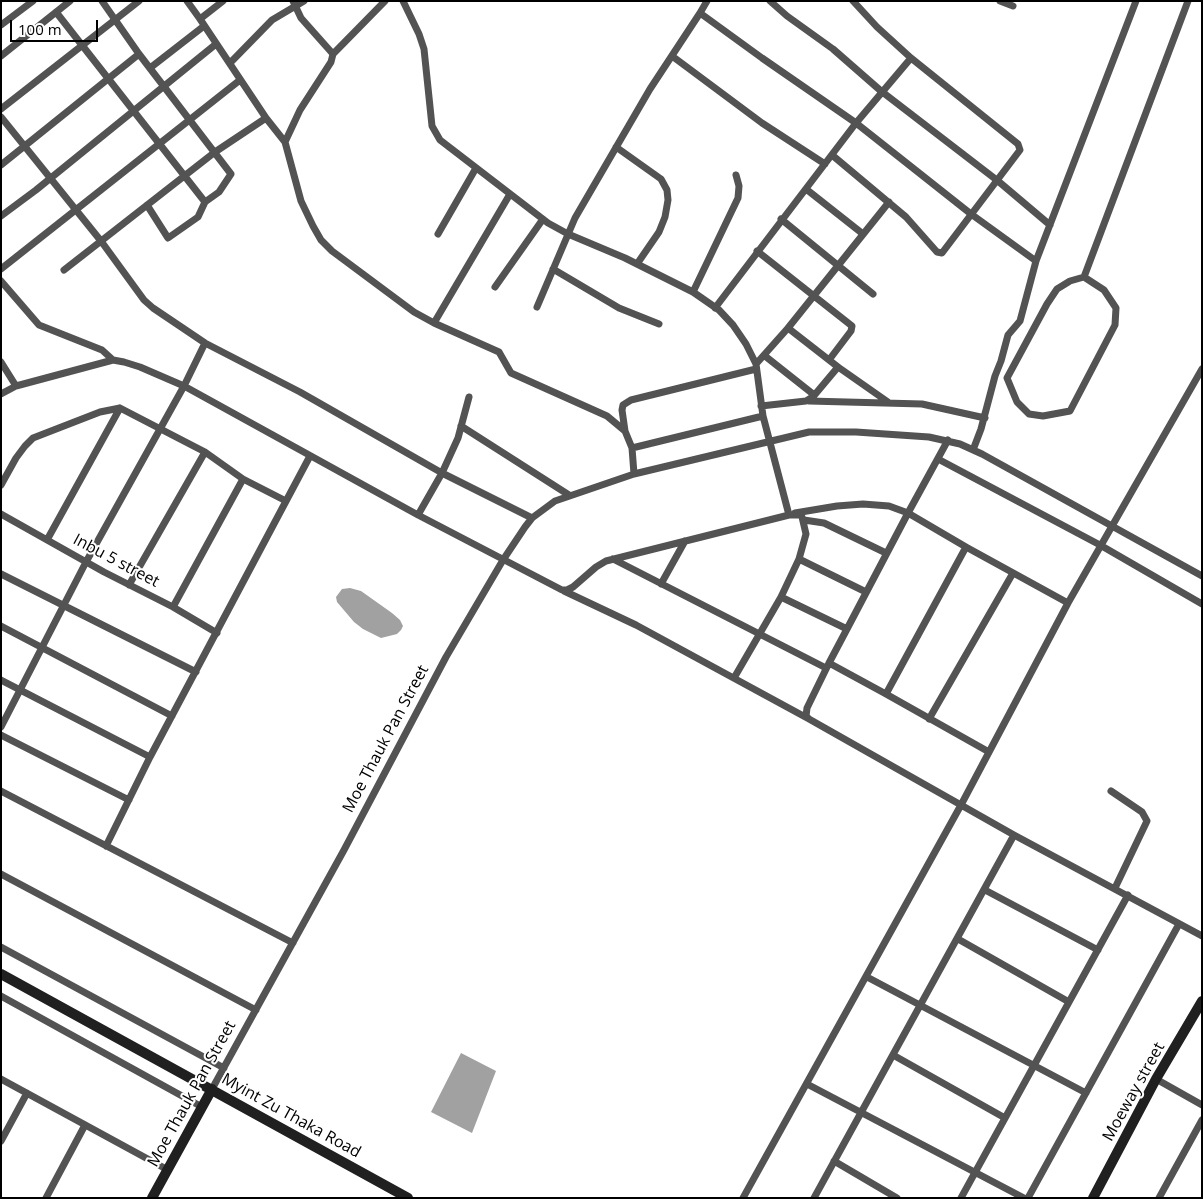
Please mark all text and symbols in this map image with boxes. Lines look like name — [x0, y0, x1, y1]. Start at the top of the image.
scale bar — [12, 10, 100, 42]
text: 100 m — [18, 19, 62, 39]
street label: Inbu 5 street — [70, 530, 162, 592]
street label: Moe Thauk Pan Street — [339, 662, 433, 816]
street label: Moe Thauk Pan Street — [144, 1018, 240, 1170]
street label: Moeway street — [1099, 1039, 1169, 1145]
street label: Myint Zu Thaka Road — [218, 1070, 364, 1162]

